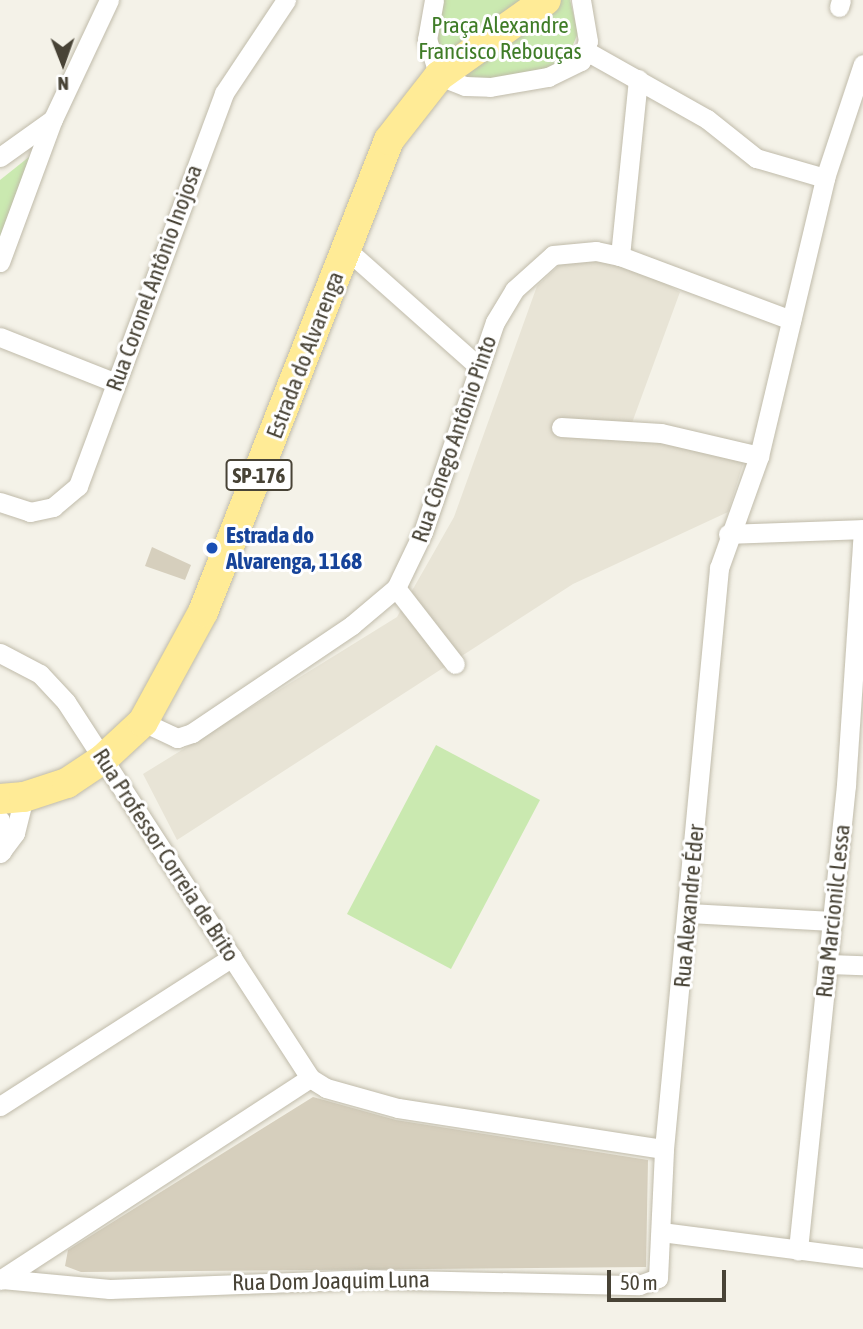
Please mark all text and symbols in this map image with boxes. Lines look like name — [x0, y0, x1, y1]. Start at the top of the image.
park label: Praça Alexandre Francisco Rebouças — [418, 11, 582, 65]
north arrow — [28, 28, 98, 98]
text: N — [58, 73, 69, 95]
street label: Rua Coronel Antônio Inojosa — [100, 161, 208, 395]
street label: Estrada do Alvarenga — [260, 268, 350, 442]
street label: Rua Cônego Antônio Pinto — [406, 332, 502, 546]
road number: SP-176 — [224, 458, 294, 492]
place label: Estrada do Alvarenga, 1168 — [226, 521, 362, 575]
marker: Estrada do Alvarenga, 1168 — [204, 540, 220, 556]
street label: Rua Professor Correia de Brito — [87, 743, 245, 967]
street label: Rua Alexandre Éder — [668, 823, 710, 989]
street label: Rua Marcionilc Lessa — [810, 823, 856, 999]
scale bar — [611, 1256, 730, 1300]
street label: Rua Dom Joaquim Luna — [232, 1265, 430, 1297]
text: 50 m — [620, 1270, 658, 1294]

